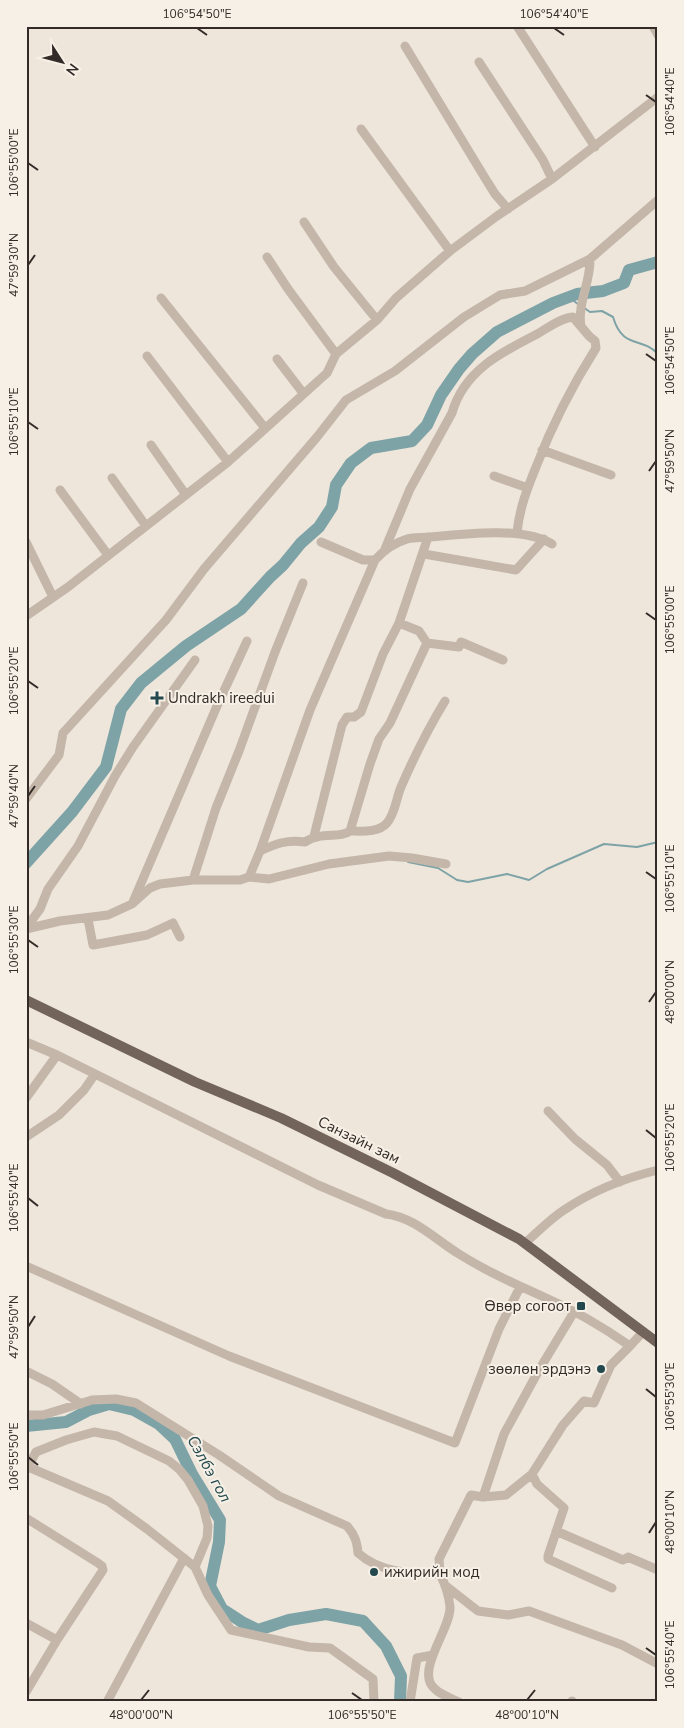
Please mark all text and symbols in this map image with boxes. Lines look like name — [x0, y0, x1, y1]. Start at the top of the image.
text: 106°54'50"E — [162, 6, 232, 22]
text: 106°54'40"E — [519, 6, 589, 22]
north arrow — [38, 38, 88, 88]
text: N — [61, 60, 83, 79]
text: 106°54'40"E — [662, 67, 678, 137]
text: 106°55'00"E — [6, 128, 22, 198]
text: 47°59'30"N — [6, 233, 22, 297]
text: 106°54'50"E — [662, 326, 678, 396]
text: 106°55'10"E — [6, 387, 22, 457]
text: 47°59'50"N — [662, 429, 678, 493]
text: 106°55'00"E — [662, 585, 678, 655]
text: 106°55'20"E — [6, 646, 22, 716]
place label: Undrakh ireedui — [168, 688, 275, 708]
marker: Undrakh ireedui — [150, 691, 164, 705]
text: 47°59'40"N — [6, 764, 22, 828]
text: 106°55'10"E — [662, 844, 678, 914]
text: 106°55'30"E — [6, 905, 22, 975]
text: 48°00'00"N — [662, 960, 678, 1024]
text: 106°55'20"E — [662, 1103, 678, 1173]
street label: Санзайн зам — [315, 1111, 403, 1169]
text: 106°55'40"E — [6, 1163, 22, 1233]
text: 47°59'50"N — [6, 1295, 22, 1359]
place label: Өвөр согоот — [484, 1296, 571, 1316]
marker: Өвөр согоот — [575, 1300, 587, 1312]
place label: зөөлөн эрдэнэ — [488, 1359, 591, 1379]
text: 106°55'30"E — [662, 1362, 678, 1432]
marker: зөөлөн эрдэнэ — [595, 1363, 607, 1375]
text: 106°55'50"E — [6, 1422, 22, 1492]
water label: Сэлбэ гол — [182, 1431, 236, 1507]
text: 48°00'10"N — [662, 1490, 678, 1554]
place label: ижирийн мод — [384, 1562, 480, 1582]
marker: ижирийн мод — [368, 1566, 380, 1578]
text: 106°55'40"E — [662, 1620, 678, 1690]
text: 48°00'00"N — [109, 1707, 173, 1723]
text: 106°55'50"E — [327, 1707, 397, 1723]
text: 48°00'10"N — [495, 1707, 559, 1723]

